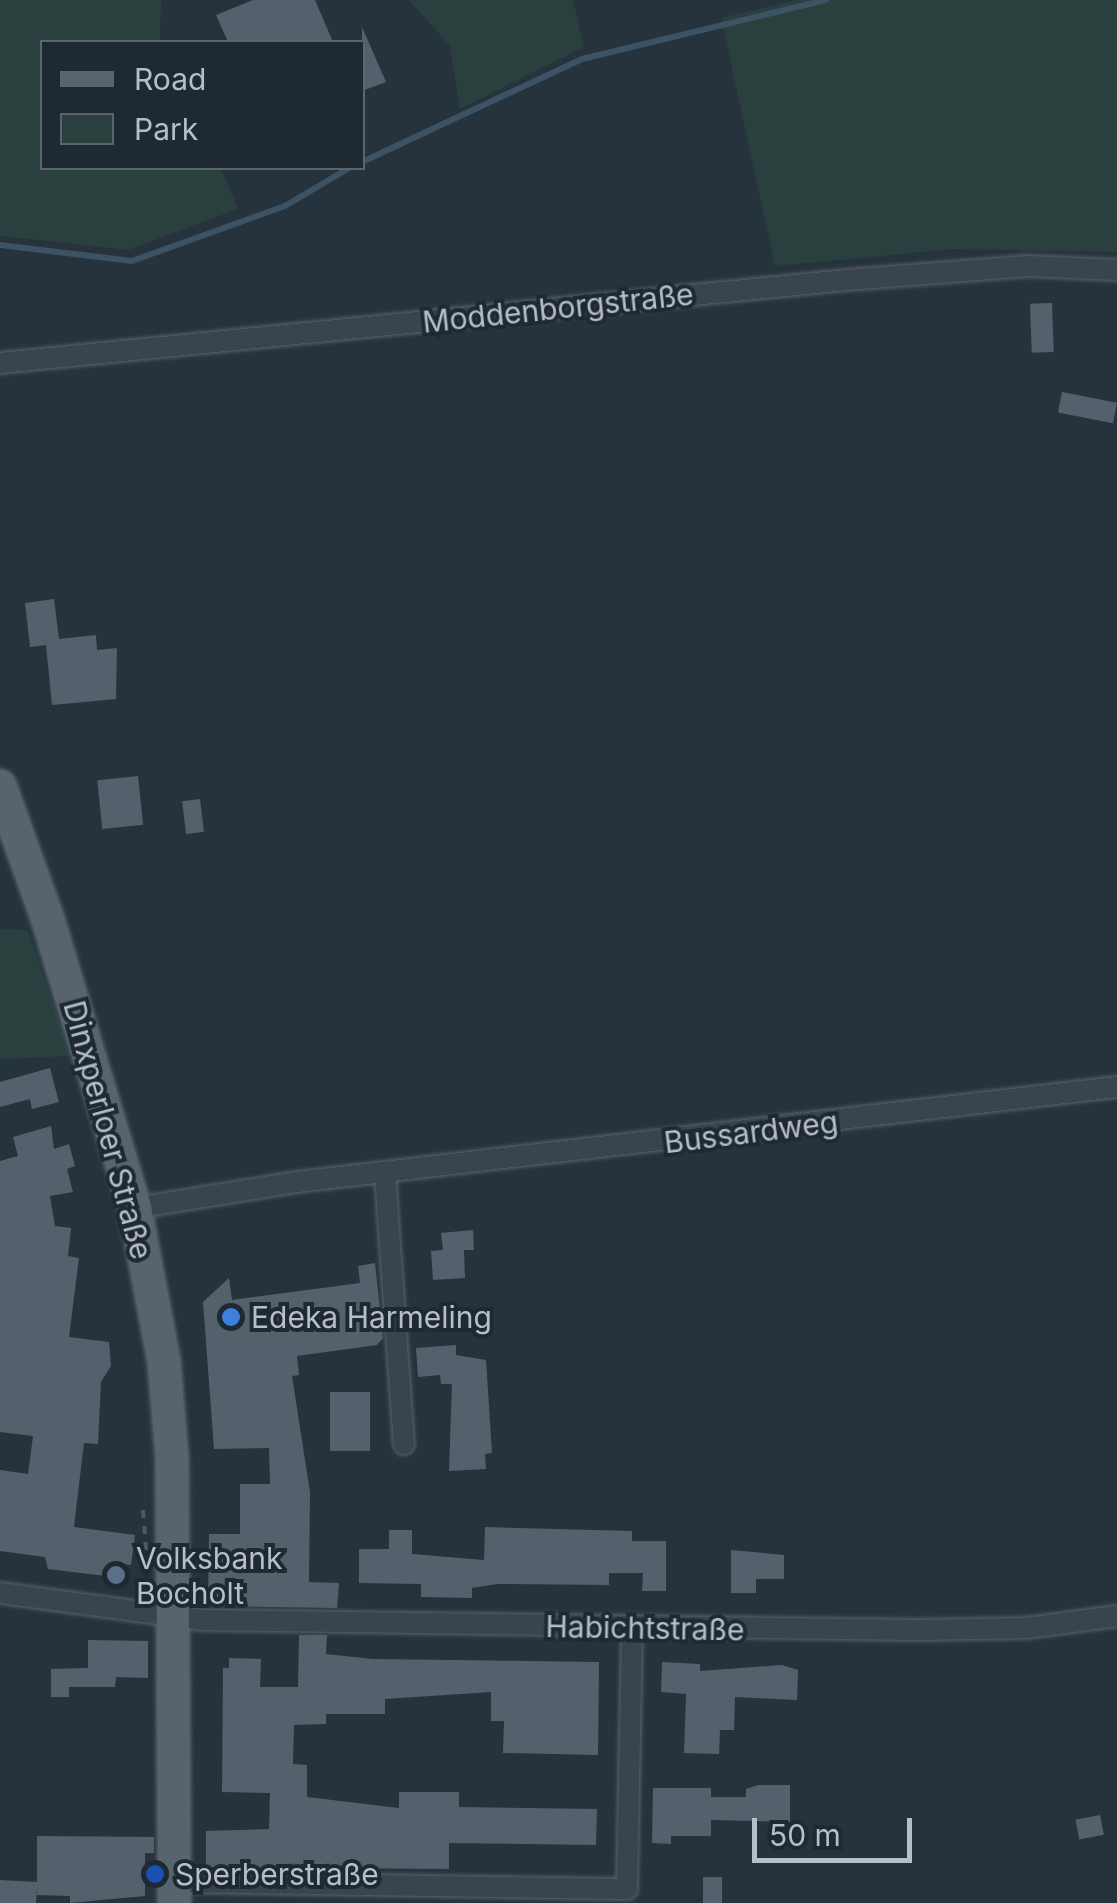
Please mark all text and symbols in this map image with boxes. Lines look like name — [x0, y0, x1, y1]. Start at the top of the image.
legend — [40, 40, 365, 170]
text: Road — [134, 61, 206, 97]
text: Park — [134, 111, 198, 147]
street label: Moddenborgstraße — [421, 276, 695, 340]
street label: Dinxperloer Straße — [56, 997, 160, 1263]
street label: Bussardweg — [662, 1103, 840, 1161]
place label: Edeka Harmeling — [251, 1299, 492, 1335]
marker: Edeka Harmeling — [220, 1306, 242, 1328]
place label: Volksbank Bocholt — [136, 1540, 282, 1610]
marker: Volksbank Bocholt — [105, 1564, 127, 1586]
street label: Habichtstraße — [545, 1608, 745, 1648]
scale bar — [757, 1798, 917, 1860]
text: 50 m — [769, 1817, 841, 1853]
place label: Sperberstraße — [175, 1856, 379, 1892]
marker: Sperberstraße — [144, 1863, 166, 1885]

